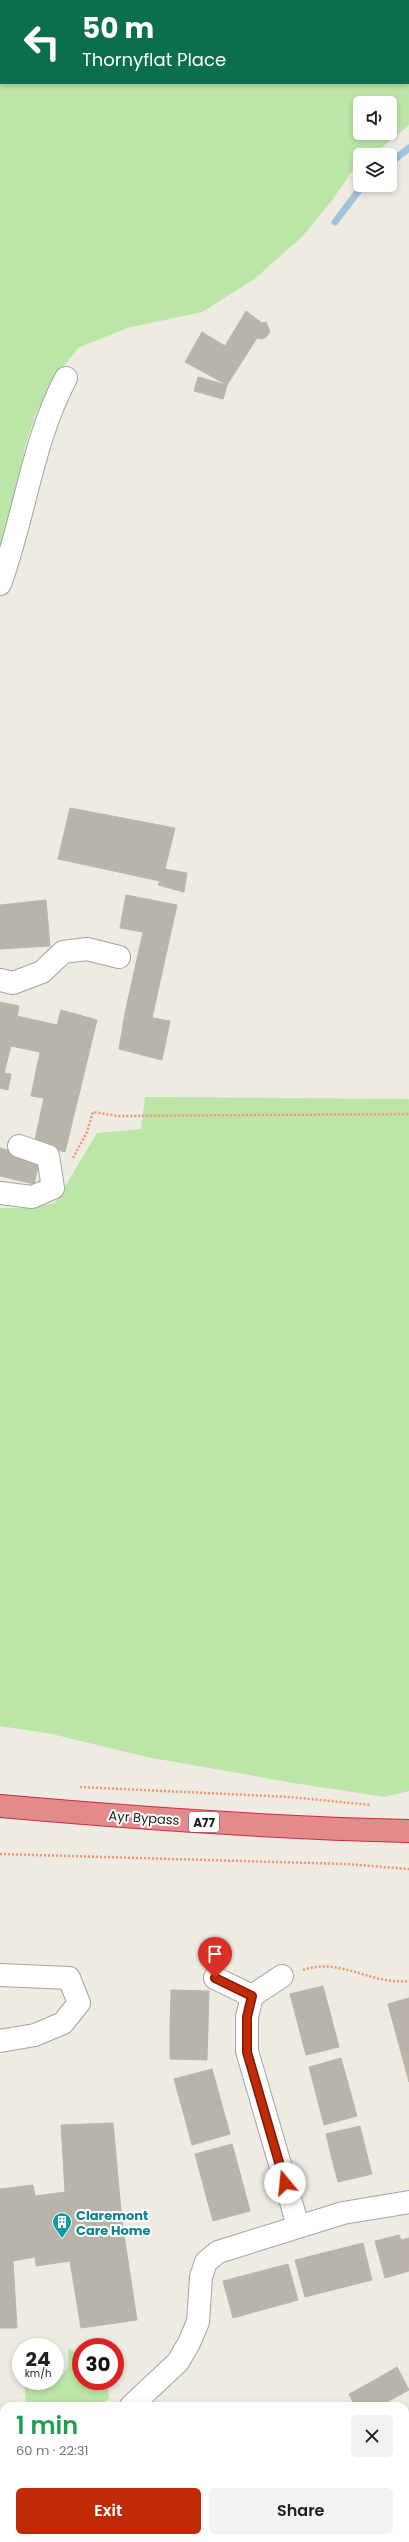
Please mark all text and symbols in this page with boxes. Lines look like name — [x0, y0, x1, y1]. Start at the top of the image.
text: 50 m — [82, 9, 154, 48]
icon: left — [16, 16, 68, 68]
text: Thornyflat Place — [82, 47, 226, 72]
map controls — [353, 96, 397, 192]
button: sound — [353, 96, 397, 140]
button: layers — [353, 148, 397, 192]
street label: Ayr Bypass — [108, 1806, 180, 1830]
road number: A77 — [189, 1812, 219, 1832]
pin — [198, 1937, 232, 1978]
icon: arrive — [204, 1943, 226, 1965]
position arrow — [264, 2162, 306, 2204]
place label: Claremont Care Home — [76, 2206, 151, 2240]
building icon: Claremont Care Home — [51, 2211, 73, 2239]
speed limit sign: 30 — [72, 2338, 124, 2390]
text: 24 — [26, 2345, 50, 2373]
text: km/h — [25, 2366, 51, 2381]
text: 1 min — [16, 2409, 78, 2442]
button: close — [351, 2415, 393, 2457]
text: 60 m · 22:31 — [16, 2441, 89, 2460]
button: Exit — [16, 2488, 201, 2534]
button: Share — [209, 2488, 393, 2534]

